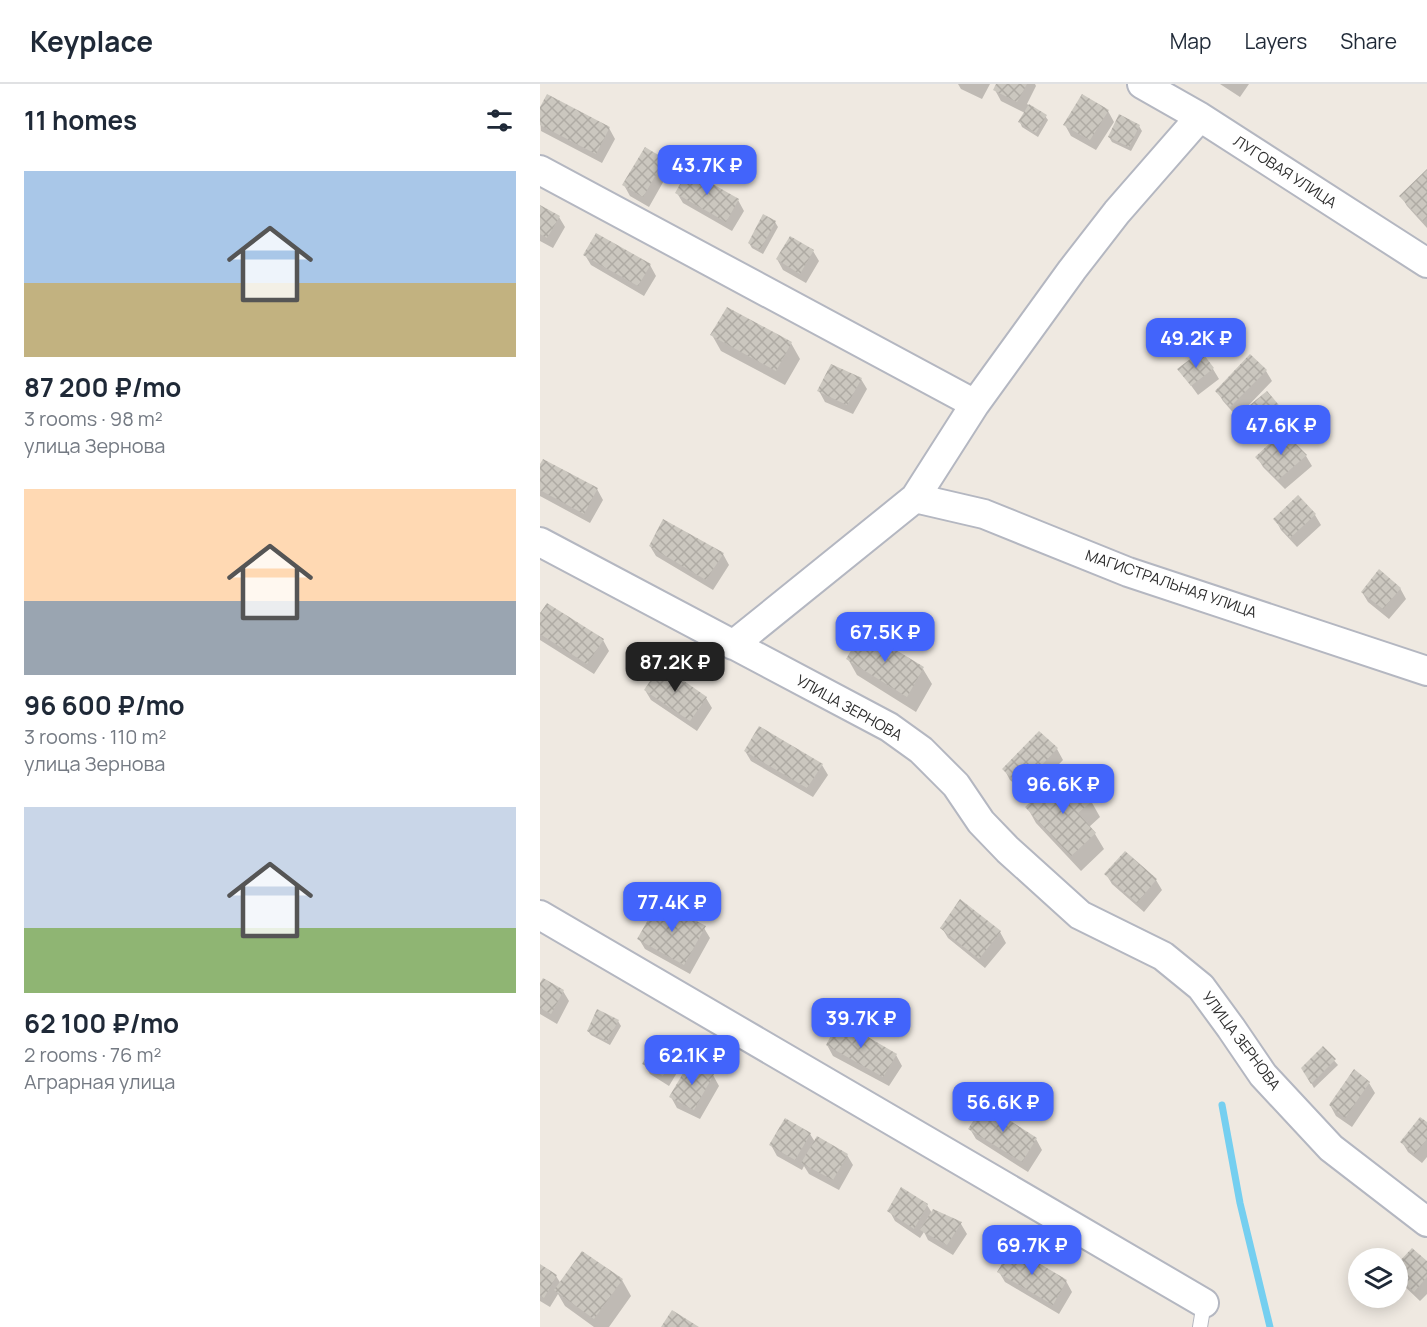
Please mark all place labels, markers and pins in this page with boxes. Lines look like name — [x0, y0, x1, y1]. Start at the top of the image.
pin: 43.7K ₽ — [652, 145, 762, 196]
pin: 49.2K ₽ — [1141, 318, 1251, 369]
pin: 47.6K ₽ — [1226, 405, 1336, 456]
pin: 67.5K ₽ — [830, 612, 940, 663]
pin: 87.2K ₽ — [620, 642, 730, 693]
pin: 96.6K ₽ — [1008, 764, 1118, 815]
pin: 77.4K ₽ — [617, 882, 727, 933]
pin: 39.7K ₽ — [806, 998, 916, 1049]
pin: 62.1K ₽ — [637, 1035, 747, 1086]
pin: 56.6K ₽ — [948, 1082, 1058, 1133]
pin: 69.7K ₽ — [977, 1225, 1087, 1276]

